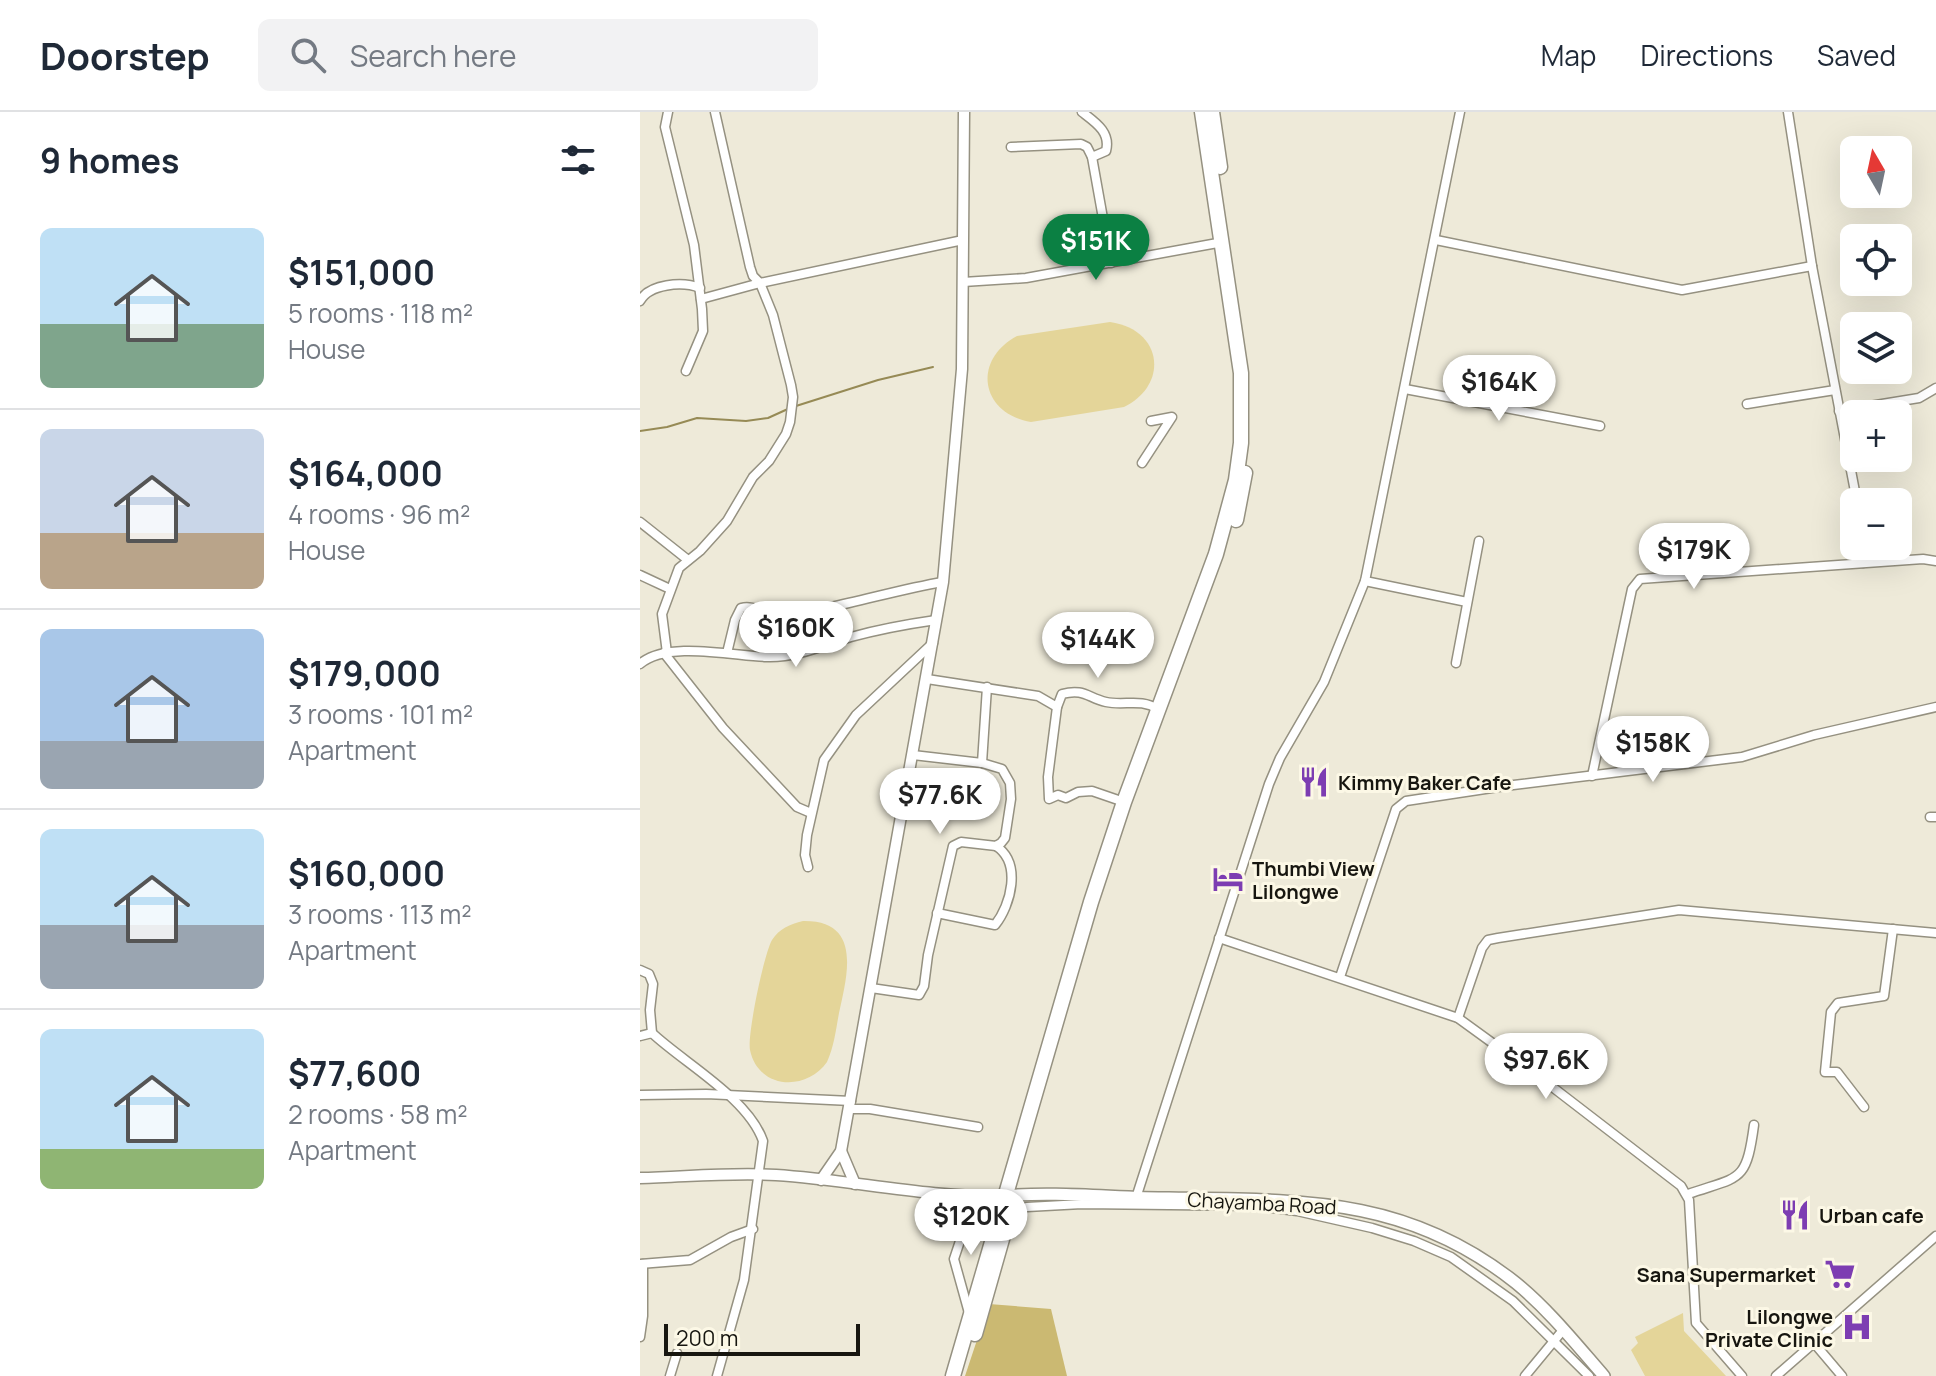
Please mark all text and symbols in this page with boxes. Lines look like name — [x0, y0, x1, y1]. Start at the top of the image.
search box — [258, 19, 818, 91]
text: Doorstep — [40, 29, 210, 81]
icon: search — [286, 33, 330, 77]
text: Search here — [350, 35, 516, 76]
text: Map — [1541, 36, 1596, 74]
text: Directions — [1640, 36, 1773, 74]
text: Saved — [1817, 36, 1896, 74]
north arrow — [1840, 136, 1912, 208]
map controls — [1840, 136, 1912, 560]
text: 9 homes — [40, 137, 179, 183]
icon: filters — [556, 138, 600, 182]
pin: $151K — [1040, 214, 1152, 282]
text: $151K — [1060, 222, 1132, 258]
button: locate — [1840, 224, 1912, 296]
text: $151,000 — [288, 249, 435, 295]
icon: home — [104, 260, 200, 356]
text: 5 rooms · 118 m² — [288, 295, 473, 331]
button: layers — [1840, 312, 1912, 384]
text: House — [288, 331, 365, 367]
pin: $164K — [1443, 355, 1555, 423]
text: $164K — [1461, 363, 1537, 399]
button: + — [1840, 400, 1912, 472]
text: $164,000 — [288, 450, 443, 496]
icon: home — [104, 461, 200, 557]
button: − — [1840, 488, 1912, 560]
text: 4 rooms · 96 m² — [288, 496, 470, 532]
pin: $179K — [1638, 523, 1750, 591]
text: $179K — [1657, 531, 1731, 567]
text: House — [288, 532, 365, 568]
pin: $160K — [740, 601, 852, 669]
text: $160K — [757, 609, 835, 645]
pin: $144K — [1042, 612, 1154, 680]
text: $144K — [1060, 620, 1136, 656]
text: $179,000 — [288, 650, 441, 696]
icon: home — [104, 661, 200, 757]
text: 3 rooms · 101 m² — [288, 696, 473, 732]
pin: $158K — [1597, 716, 1709, 784]
text: $158K — [1615, 724, 1691, 760]
text: Apartment — [288, 732, 417, 768]
restaurant icon: Kimmy Baker Cafe — [1297, 765, 1331, 799]
pin: $77.6K — [875, 768, 1005, 836]
place label: Kimmy Baker Cafe — [1338, 769, 1512, 796]
text: $77.6K — [898, 776, 982, 812]
text: $160,000 — [288, 850, 445, 896]
place label: Thumbi View Lilongwe — [1252, 855, 1375, 905]
icon: home — [104, 861, 200, 957]
hotel icon: Thumbi View Lilongwe — [1211, 862, 1245, 896]
text: 3 rooms · 113 m² — [288, 896, 472, 932]
text: Apartment — [288, 932, 417, 968]
pin: $97.6K — [1481, 1033, 1611, 1101]
text: $97.6K — [1503, 1041, 1589, 1077]
text: $77,600 — [288, 1050, 421, 1096]
icon: home — [104, 1061, 200, 1157]
text: 2 rooms · 58 m² — [288, 1096, 468, 1132]
text: Apartment — [288, 1132, 417, 1168]
street label: Chayamba Road — [1187, 1186, 1337, 1220]
pin: $120K — [915, 1189, 1027, 1257]
text: $120K — [932, 1197, 1010, 1233]
restaurant icon: Urban cafe — [1778, 1198, 1812, 1232]
place label: Urban cafe — [1819, 1202, 1924, 1229]
supermarket icon: Sana Supermarket — [1823, 1257, 1857, 1291]
place label: Sana Supermarket — [1637, 1261, 1816, 1288]
place label: Lilongwe Private Clinic — [1705, 1303, 1833, 1353]
hospital icon: Lilongwe Private Clinic — [1840, 1310, 1874, 1344]
scale bar — [664, 1320, 860, 1356]
text: 200 m — [676, 1323, 738, 1353]

